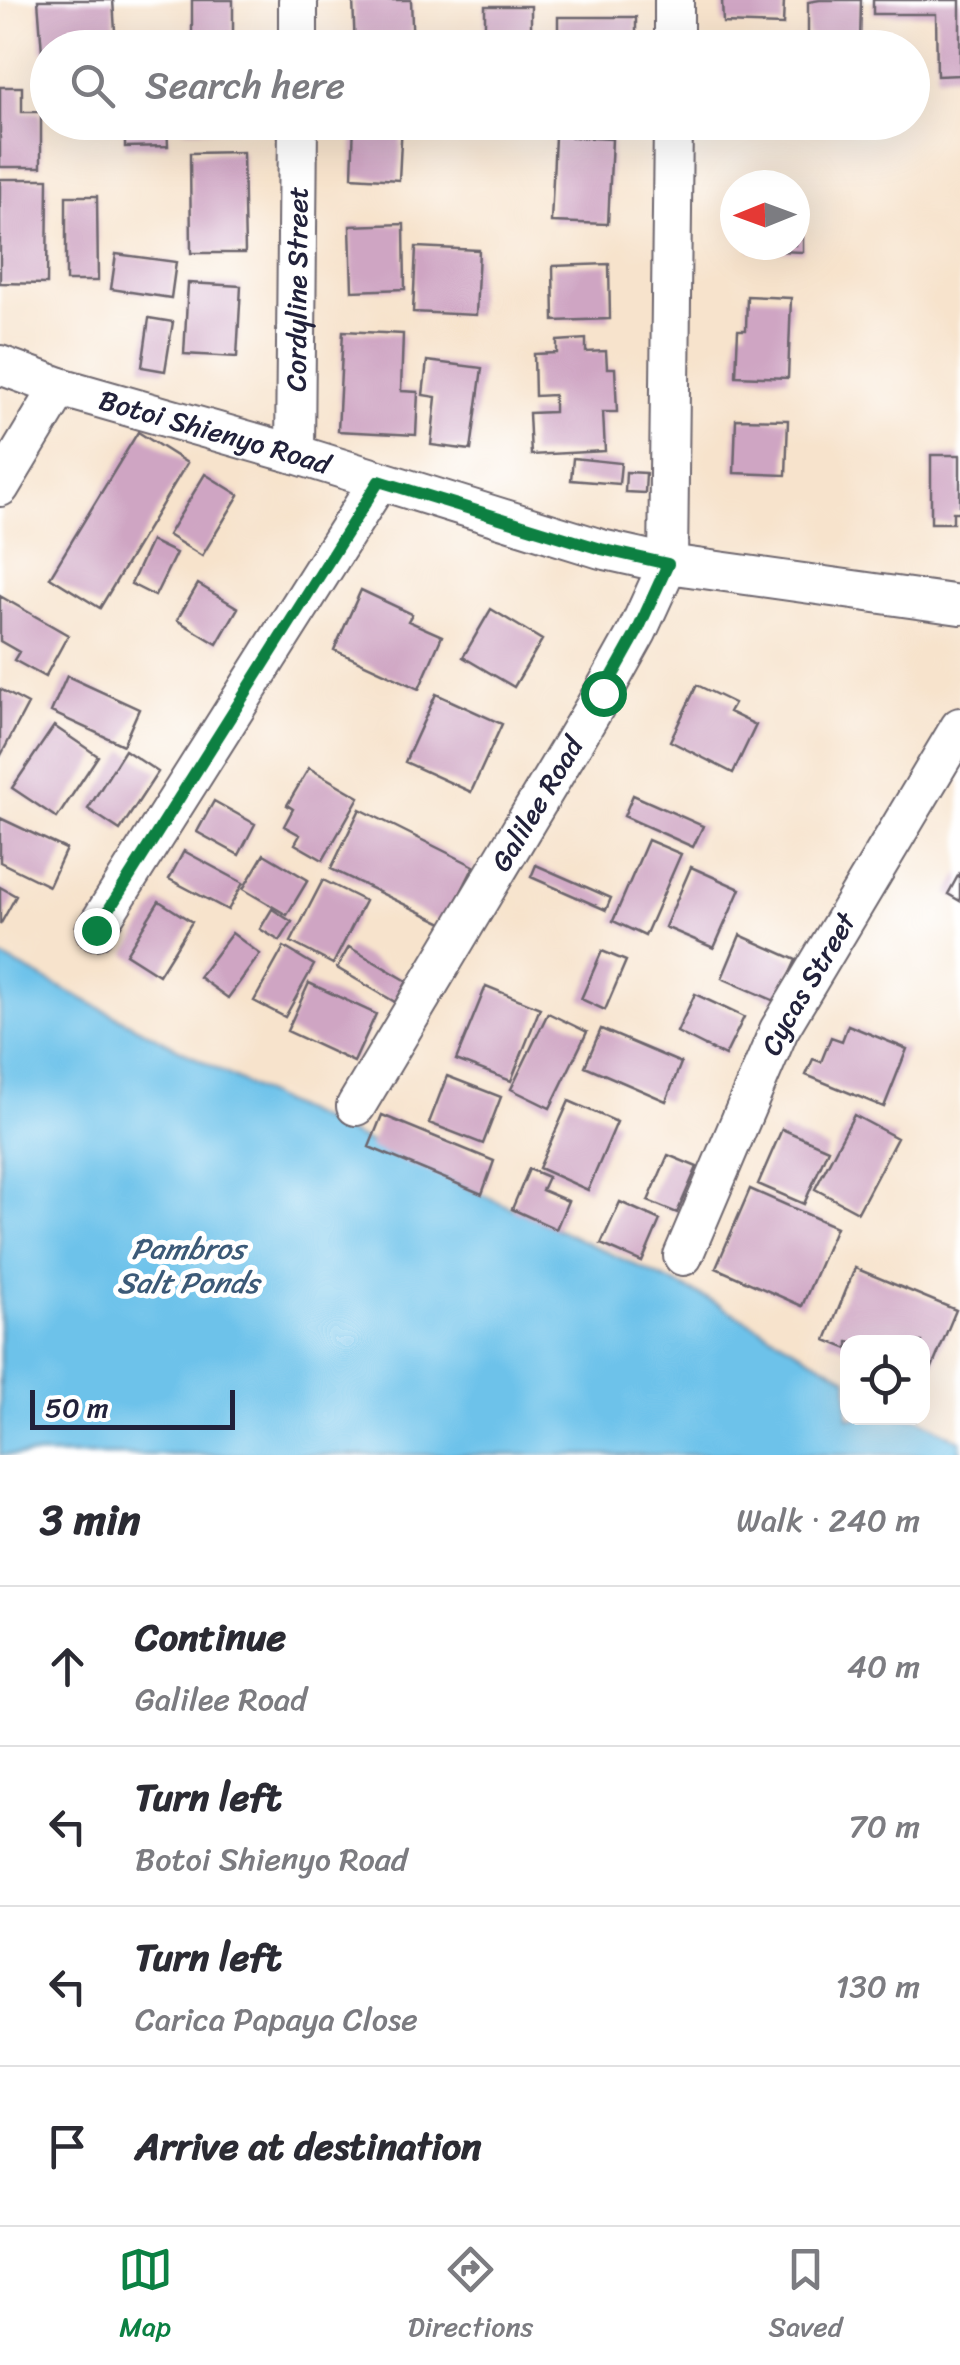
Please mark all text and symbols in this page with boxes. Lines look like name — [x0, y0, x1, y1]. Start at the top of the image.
search box — [30, 30, 930, 140]
text: Search here — [145, 52, 345, 119]
icon: search — [65, 58, 120, 113]
north arrow — [720, 170, 810, 260]
street label: Cordyline Street — [272, 186, 322, 392]
street label: Botoi Shienyo Road — [93, 375, 339, 489]
route start — [581, 671, 627, 717]
street label: Galilee Road — [477, 725, 598, 881]
street label: Cycas Street — [747, 901, 870, 1063]
route end — [74, 908, 120, 954]
water label: Pambros Salt Ponds — [117, 1222, 262, 1310]
map controls — [840, 1335, 930, 1425]
button: locate — [840, 1335, 930, 1425]
text: 50 m — [45, 1383, 109, 1432]
scale bar — [30, 1385, 235, 1430]
text: 3 min — [40, 1483, 140, 1557]
text: Walk · 240 m — [736, 1492, 920, 1549]
text: Continue — [135, 1604, 286, 1671]
text: 40 m — [847, 1638, 920, 1695]
icon: ahead — [40, 1639, 95, 1694]
text: Galilee Road — [135, 1671, 307, 1728]
text: Turn left — [135, 1764, 281, 1831]
text: 70 m — [849, 1798, 920, 1855]
icon: left — [40, 1799, 95, 1854]
text: Botoi Shienyo Road — [135, 1831, 408, 1888]
text: Turn left — [135, 1924, 281, 1991]
text: 130 m — [836, 1958, 920, 2015]
icon: left — [40, 1959, 95, 2014]
text: Carica Papaya Close — [135, 1991, 418, 2048]
text: Arrive at destination — [135, 2113, 482, 2180]
icon: arrive — [40, 2119, 95, 2174]
tab: Map — [118, 2242, 173, 2351]
tab: Directions — [408, 2242, 533, 2351]
tab: Saved — [769, 2242, 842, 2351]

